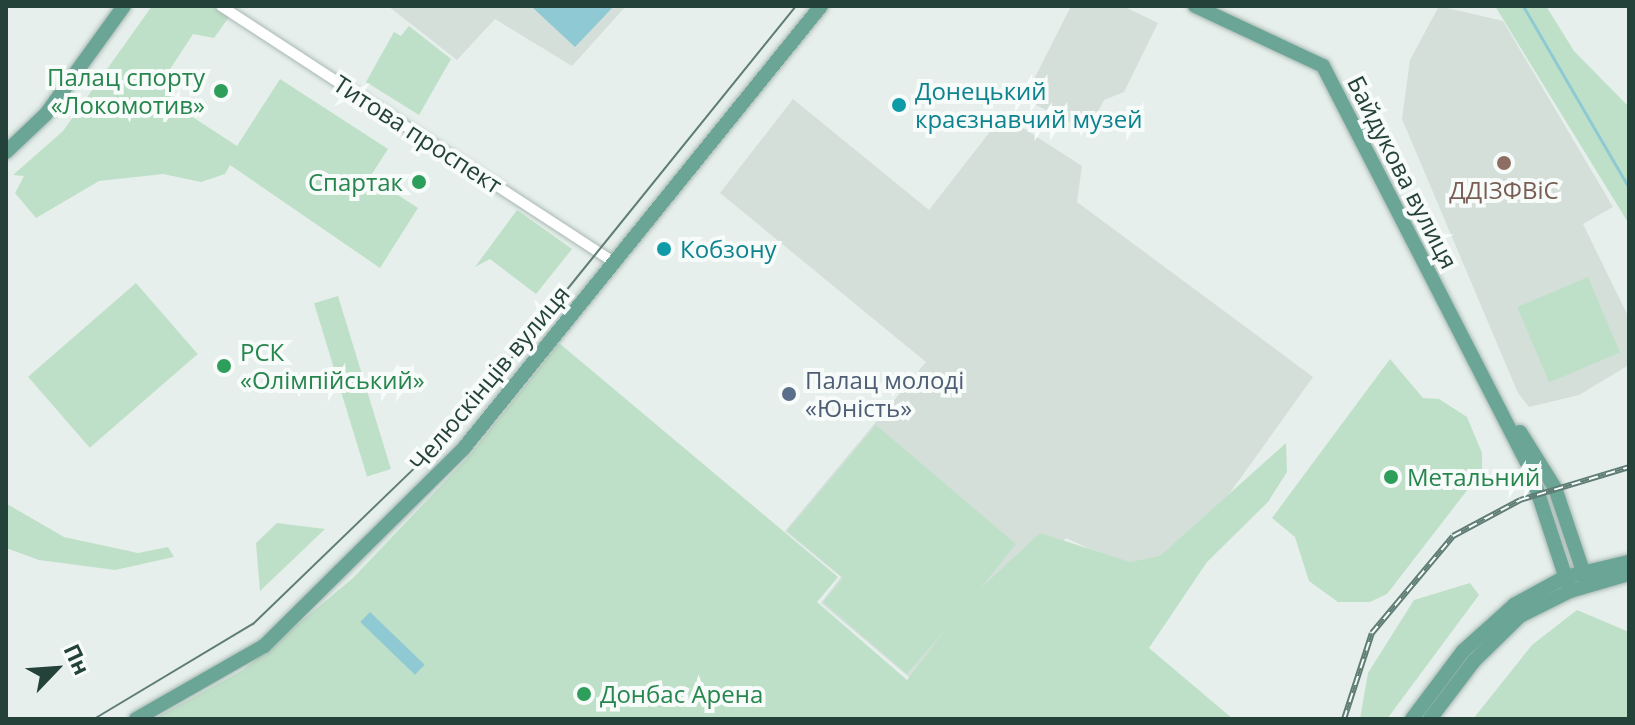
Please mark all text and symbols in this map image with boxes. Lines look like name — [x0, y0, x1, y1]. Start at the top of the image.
place label: Палац спорту «Локомотив» — [47, 63, 205, 119]
street label: Титова проспект — [328, 69, 508, 199]
street label: Байдукова вулиця — [1342, 71, 1464, 273]
place label: Донецький краєзнавчий музей — [915, 77, 1142, 133]
marker: Палац спорту «Локомотив» — [212, 82, 230, 100]
marker: Донецький краєзнавчий музей — [890, 96, 908, 114]
marker: ДДІЗФВіС — [1495, 154, 1513, 172]
place label: Спартак — [308, 168, 403, 196]
marker: Спартак — [410, 173, 428, 191]
place label: ДДІЗФВіС — [1449, 176, 1559, 204]
place label: Кобзону — [680, 235, 777, 263]
marker: Кобзону — [655, 240, 673, 258]
street label: Челюскінців вулиця — [403, 279, 575, 477]
place label: РСК «Олімпійський» — [240, 338, 425, 394]
marker: РСК «Олімпійський» — [215, 357, 233, 375]
place label: Палац молоді «Юність» — [805, 366, 964, 422]
marker: Палац молоді «Юність» — [780, 385, 798, 403]
place label: Метальний — [1407, 463, 1540, 491]
marker: Метальний — [1382, 468, 1400, 486]
north arrow — [16, 629, 96, 709]
text: Пн — [58, 638, 98, 679]
place label: Донбас Арена — [600, 680, 763, 708]
marker: Донбас Арена — [575, 685, 593, 703]

